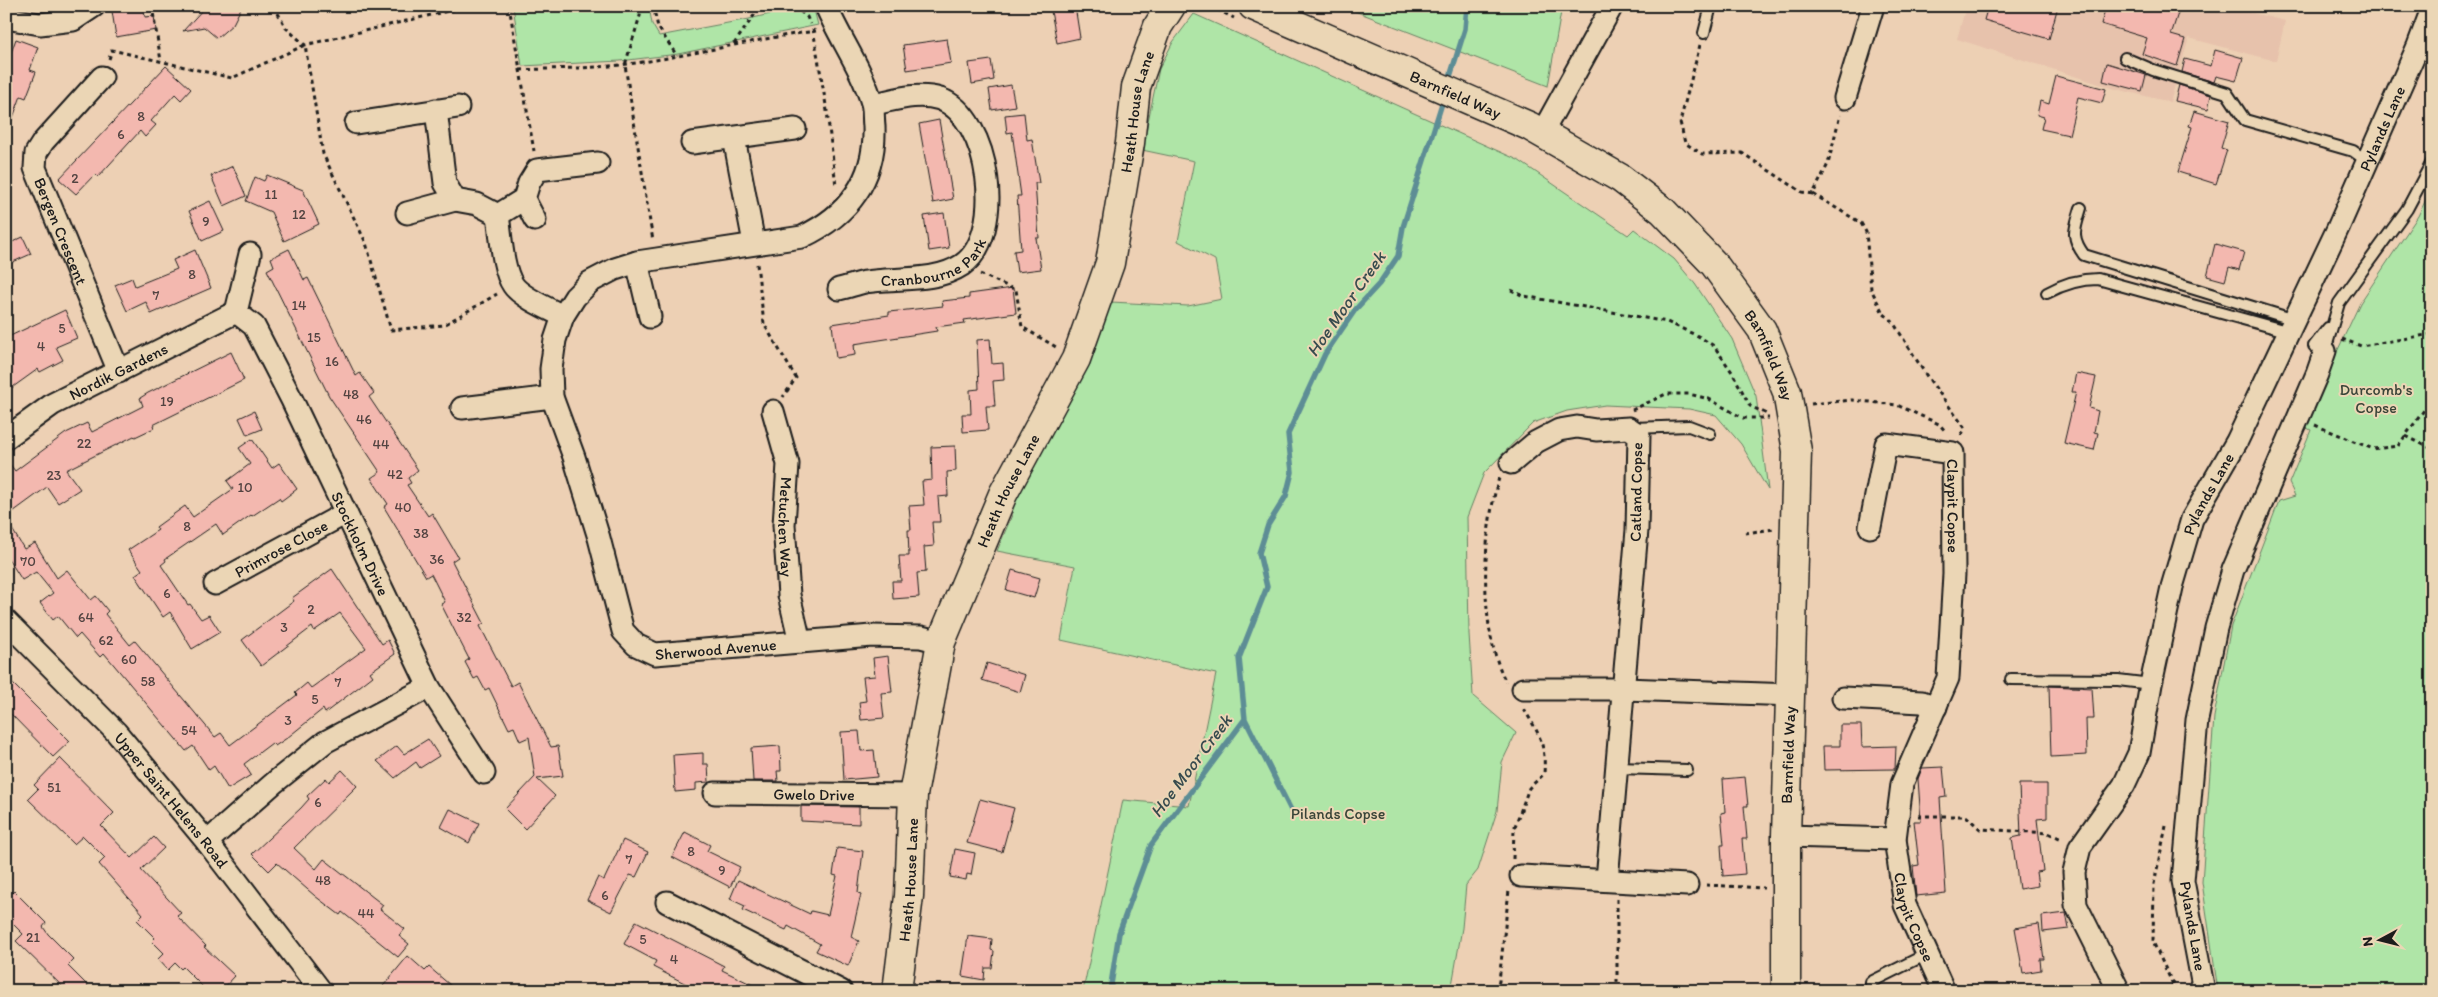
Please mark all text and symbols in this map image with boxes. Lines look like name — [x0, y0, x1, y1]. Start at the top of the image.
street label: Heath House Lane — [1116, 48, 1158, 174]
street label: Barnfield Way — [1407, 66, 1505, 123]
street label: Pylands Lane — [2355, 83, 2409, 174]
house number: 8 — [137, 108, 145, 125]
house number: 6 — [117, 126, 125, 143]
house number: 2 — [71, 170, 79, 187]
street label: Bergen Crescent — [30, 175, 92, 288]
house number: 11 — [265, 186, 278, 203]
house number: 12 — [292, 206, 307, 223]
house number: 9 — [202, 213, 210, 230]
street label: Cranbourne Park — [880, 234, 990, 290]
water label: Hoe Moor Creek — [1302, 246, 1391, 361]
house number: 8 — [188, 266, 196, 283]
house number: 7 — [153, 287, 160, 304]
house number: 14 — [292, 297, 307, 314]
street label: Barnfield Way — [1741, 306, 1798, 402]
house number: 5 — [58, 320, 66, 337]
house number: 15 — [307, 329, 321, 346]
house number: 4 — [37, 338, 46, 355]
street label: Nordik Gardens — [66, 338, 171, 404]
house number: 16 — [325, 353, 339, 370]
park label: Durcomb's Copse — [2339, 380, 2413, 417]
house number: 48 — [343, 386, 359, 403]
house number: 19 — [160, 393, 174, 410]
house number: 46 — [356, 411, 372, 428]
street label: Heath House Lane — [972, 430, 1043, 550]
house number: 22 — [77, 435, 92, 452]
house number: 44 — [373, 436, 390, 453]
street label: Catland Copse — [1626, 442, 1646, 542]
street label: Pylands Lane — [2178, 449, 2238, 537]
street label: Claypit Copse — [1944, 459, 1963, 553]
house number: 42 — [387, 466, 404, 483]
house number: 23 — [47, 467, 62, 484]
street label: Metuchen Way — [774, 476, 797, 578]
house number: 10 — [237, 479, 253, 496]
street label: Stockholm Drive — [328, 488, 393, 599]
house number: 40 — [394, 499, 412, 516]
street label: Primrose Close — [231, 515, 331, 581]
house number: 8 — [183, 518, 191, 535]
house number: 38 — [413, 525, 429, 542]
house number: 36 — [429, 551, 445, 568]
house number: 70 — [20, 553, 36, 570]
house number: 6 — [163, 585, 171, 602]
house number: 2 — [307, 601, 315, 618]
house number: 64 — [78, 609, 94, 626]
house number: 32 — [457, 609, 472, 626]
house number: 3 — [280, 619, 288, 636]
house number: 62 — [99, 632, 114, 649]
street label: Sherwood Avenue — [654, 634, 777, 663]
house number: 60 — [121, 651, 137, 668]
house number: 58 — [140, 673, 156, 690]
house number: 7 — [335, 674, 342, 691]
house number: 5 — [311, 691, 319, 708]
street label: Barnfield Way — [1777, 705, 1799, 804]
water label: Hoe Moor Creek — [1145, 709, 1238, 822]
house number: 3 — [284, 712, 292, 729]
house number: 54 — [181, 722, 197, 739]
street label: Upper Saint Helens Road — [111, 728, 233, 872]
house number: 51 — [47, 779, 61, 796]
street label: Gwelo Drive — [773, 784, 855, 804]
house number: 6 — [314, 794, 322, 811]
park label: Pilands Copse — [1291, 804, 1385, 823]
street label: Heath House Lane — [894, 817, 922, 943]
house number: 8 — [687, 843, 695, 860]
house number: 7 — [626, 851, 633, 868]
house number: 9 — [718, 862, 726, 879]
street label: Claypit Copse — [1891, 871, 1939, 964]
house number: 48 — [315, 872, 331, 889]
street label: Pylands Lane — [2176, 880, 2210, 973]
house number: 6 — [601, 887, 609, 904]
house number: 44 — [358, 905, 375, 922]
north arrow — [2356, 914, 2406, 964]
house number: 21 — [26, 929, 40, 946]
house number: 5 — [639, 931, 647, 948]
text: N — [2359, 936, 2377, 947]
house number: 4 — [670, 951, 679, 968]

